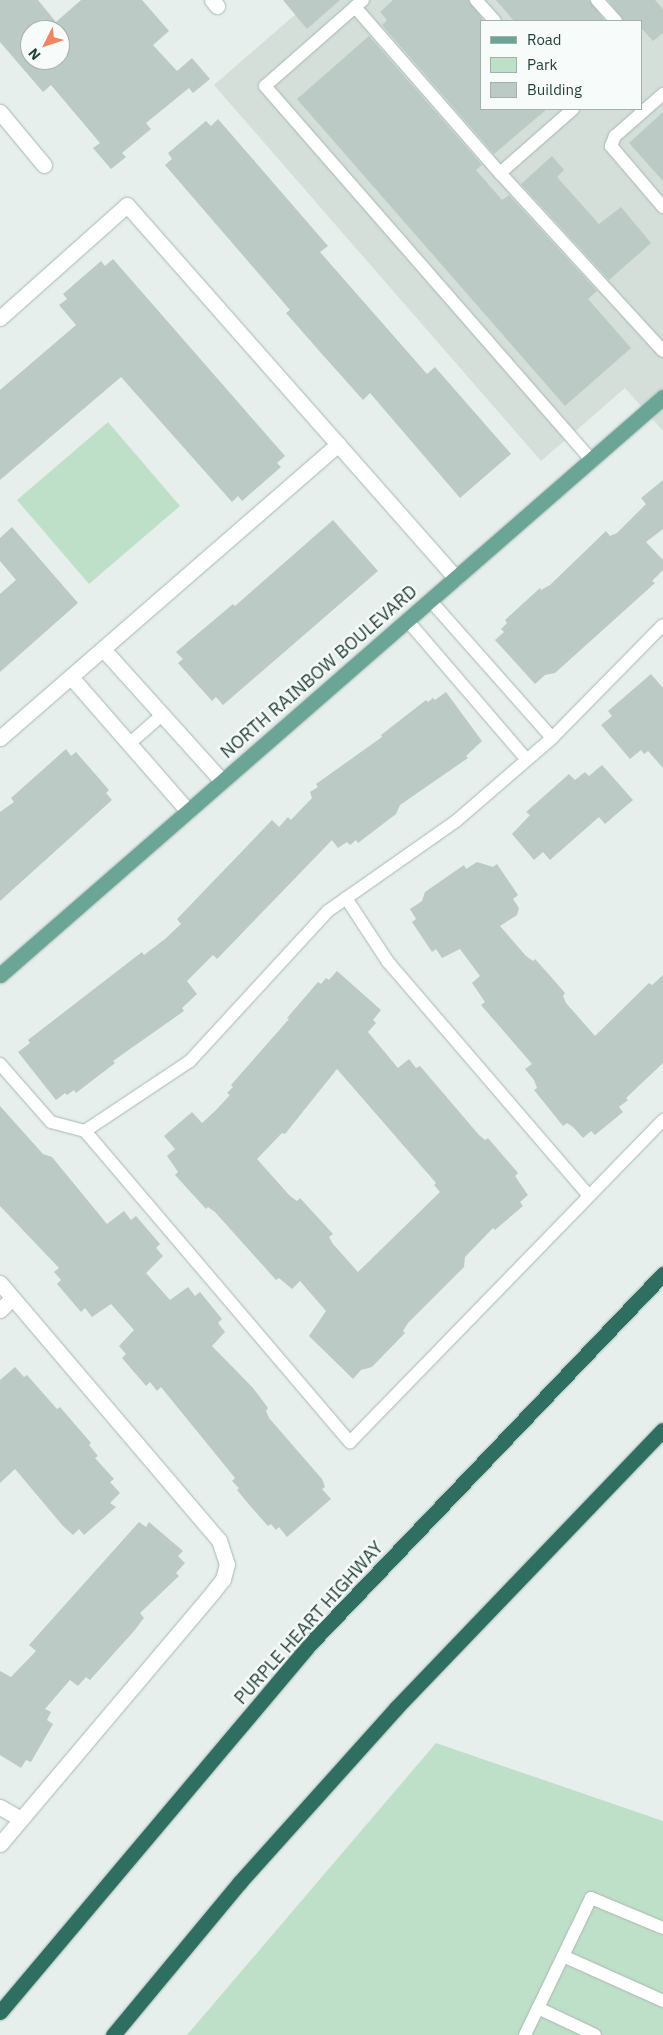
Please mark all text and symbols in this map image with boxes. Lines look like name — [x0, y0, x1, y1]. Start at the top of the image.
north arrow — [20, 20, 70, 70]
legend — [480, 20, 643, 110]
text: Road — [527, 30, 562, 49]
text: N — [24, 44, 45, 64]
text: Park — [527, 55, 557, 74]
text: Building — [527, 80, 582, 99]
street label: NORTH RAINBOW BOULEVARD — [216, 581, 422, 763]
street label: PURPLE HEART HIGHWAY — [230, 1537, 388, 1709]

